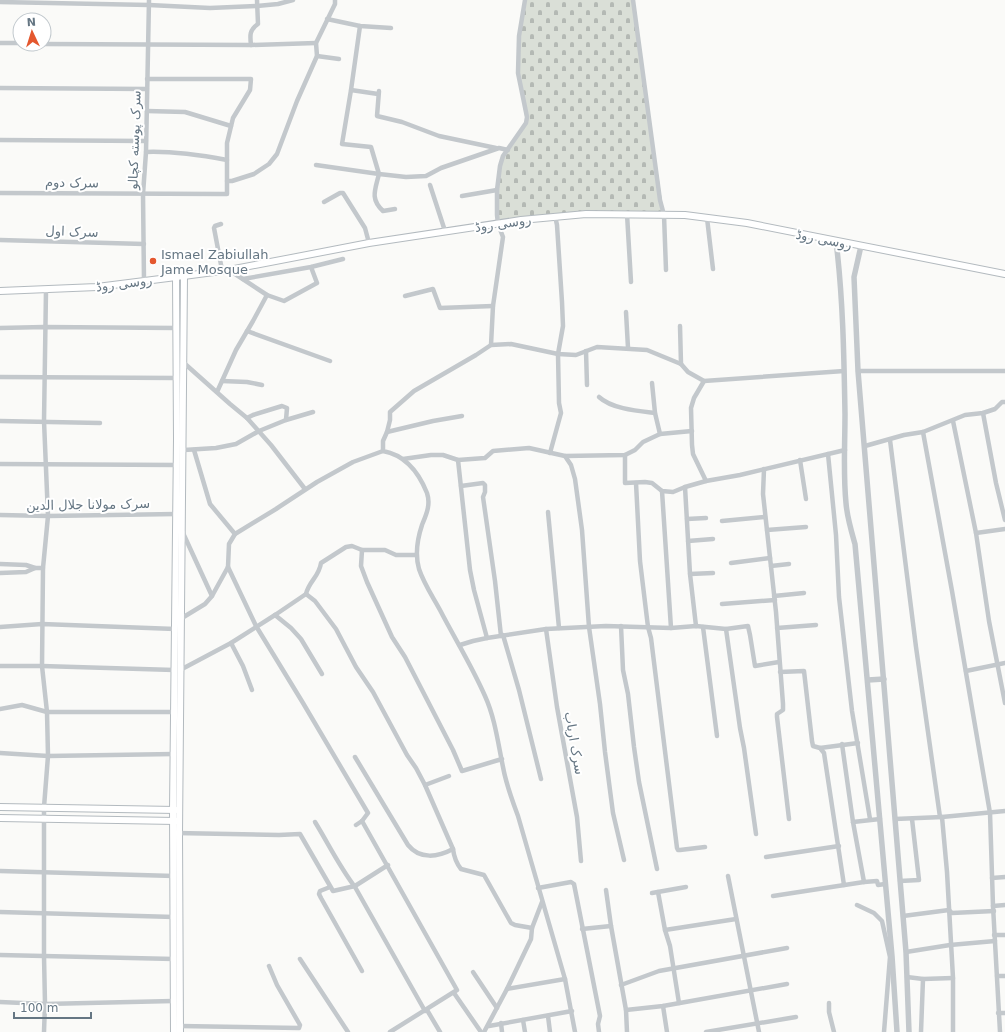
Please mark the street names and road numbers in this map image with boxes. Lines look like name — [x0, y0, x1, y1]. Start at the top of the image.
street label: سرک پوسته کچالو — [125, 90, 145, 191]
street label: سرک دوم — [45, 175, 99, 191]
street label: روسی روڈ — [474, 212, 532, 236]
street label: سرک اول — [45, 223, 99, 241]
street label: روسی روڈ — [794, 227, 853, 253]
street label: روسی روڈ — [95, 273, 153, 295]
street label: سرک مولانا جلال الدین — [26, 496, 150, 514]
street label: سرک ارباب — [561, 710, 587, 776]

